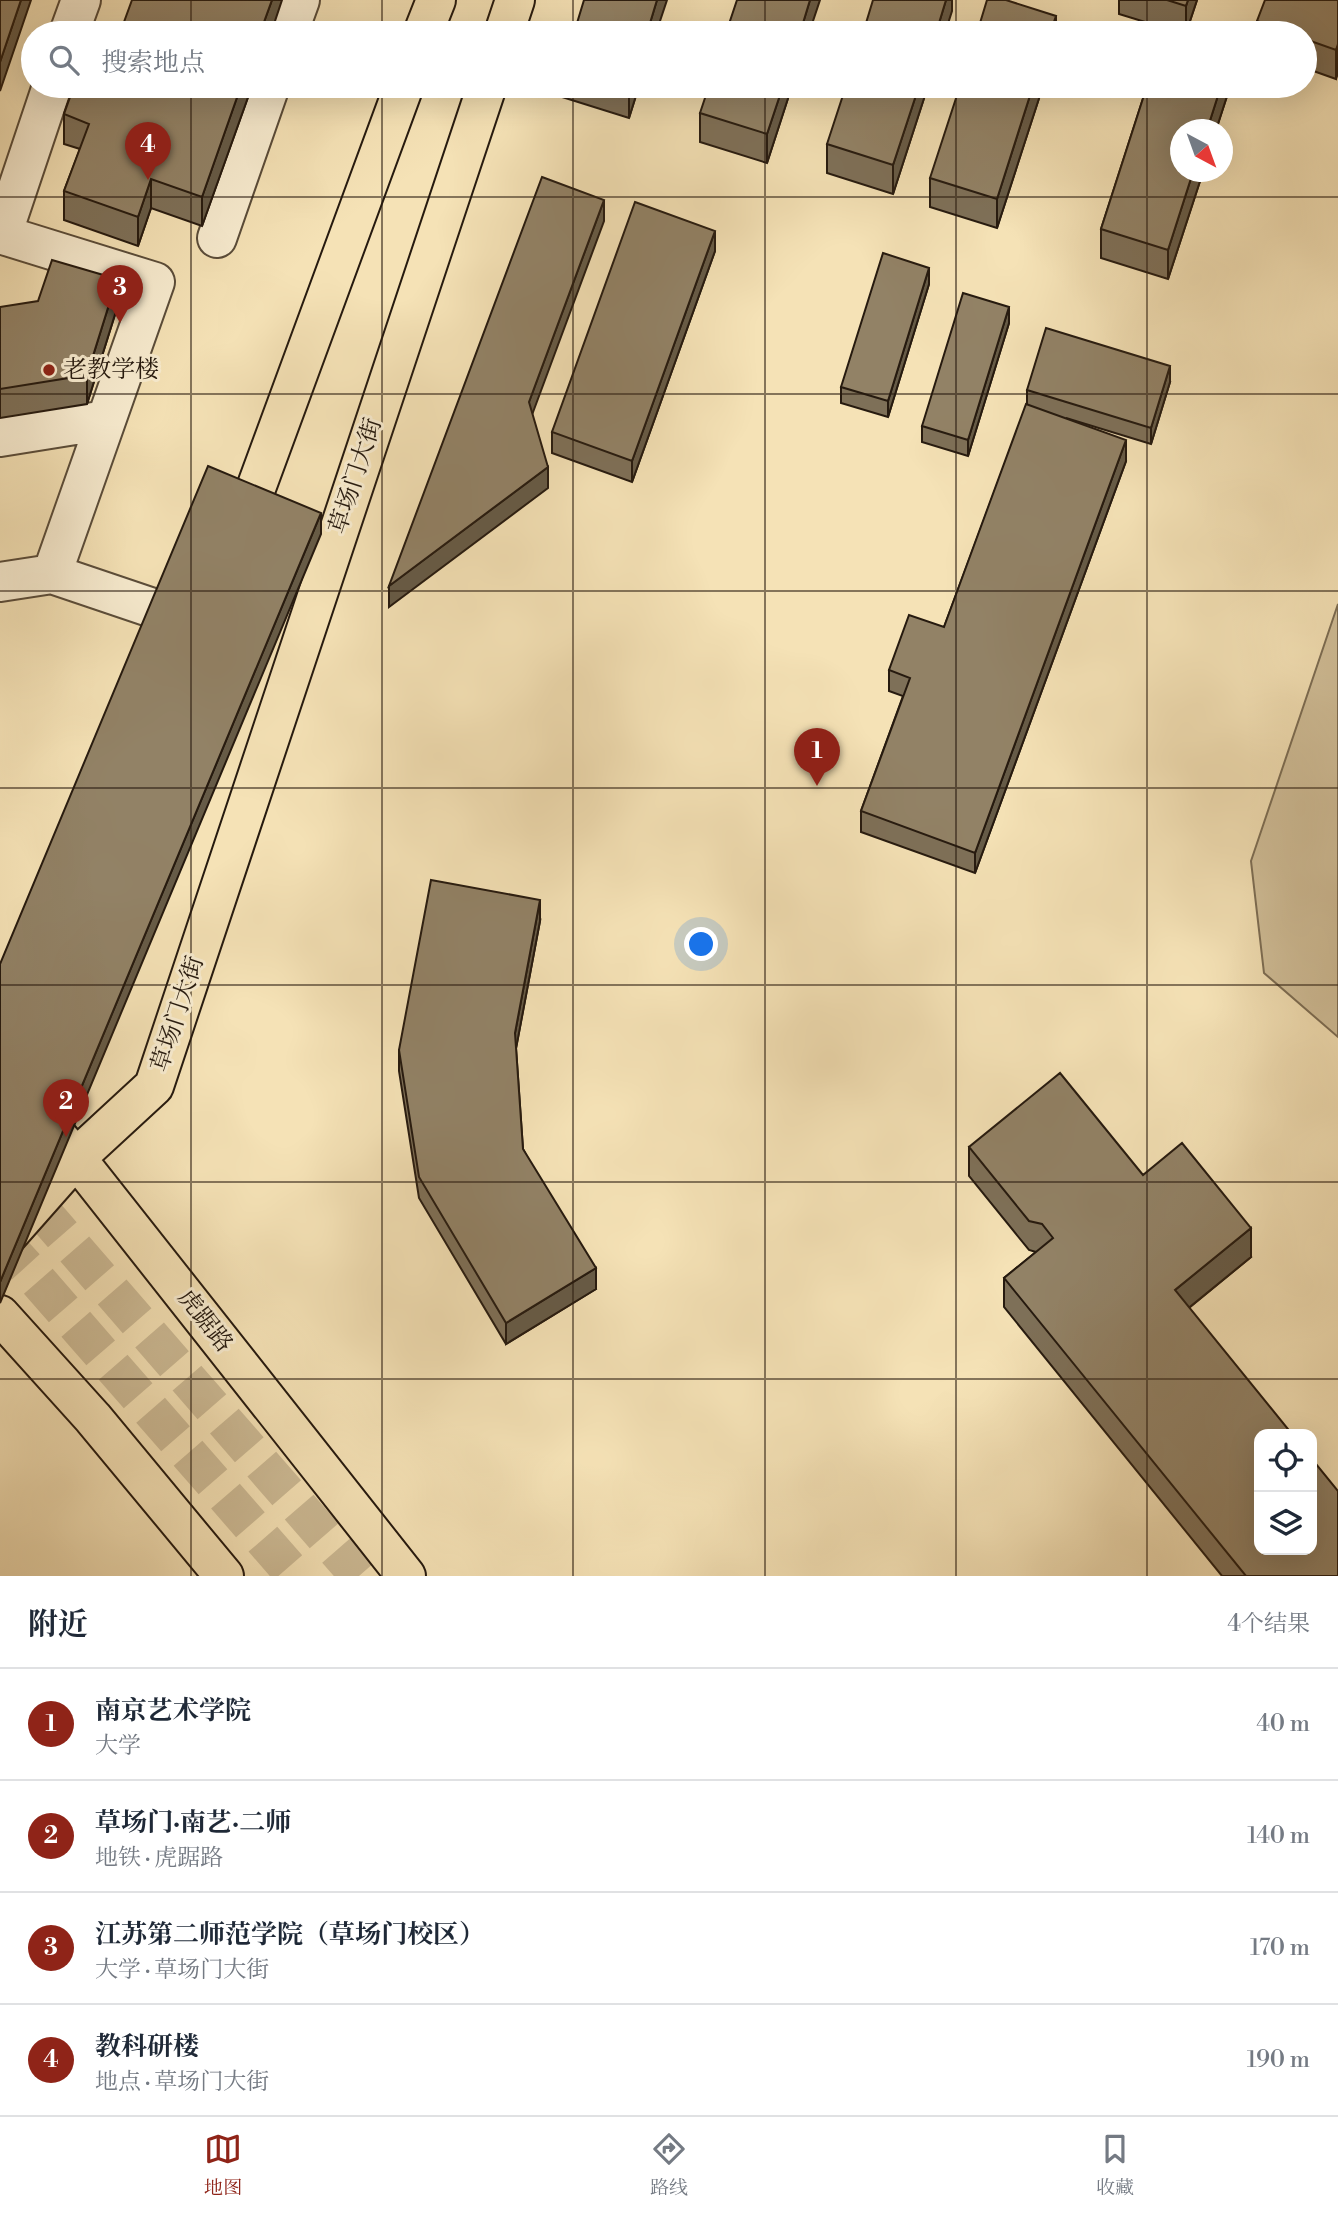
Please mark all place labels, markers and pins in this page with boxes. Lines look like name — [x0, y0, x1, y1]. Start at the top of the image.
pin: 4 — [125, 122, 171, 180]
pin: 3 — [97, 265, 143, 323]
place label: 老教学楼 — [63, 355, 159, 385]
marker: 老教学楼 — [41, 362, 57, 378]
pin: 1 — [794, 728, 840, 786]
pin: 2 — [43, 1079, 89, 1137]

